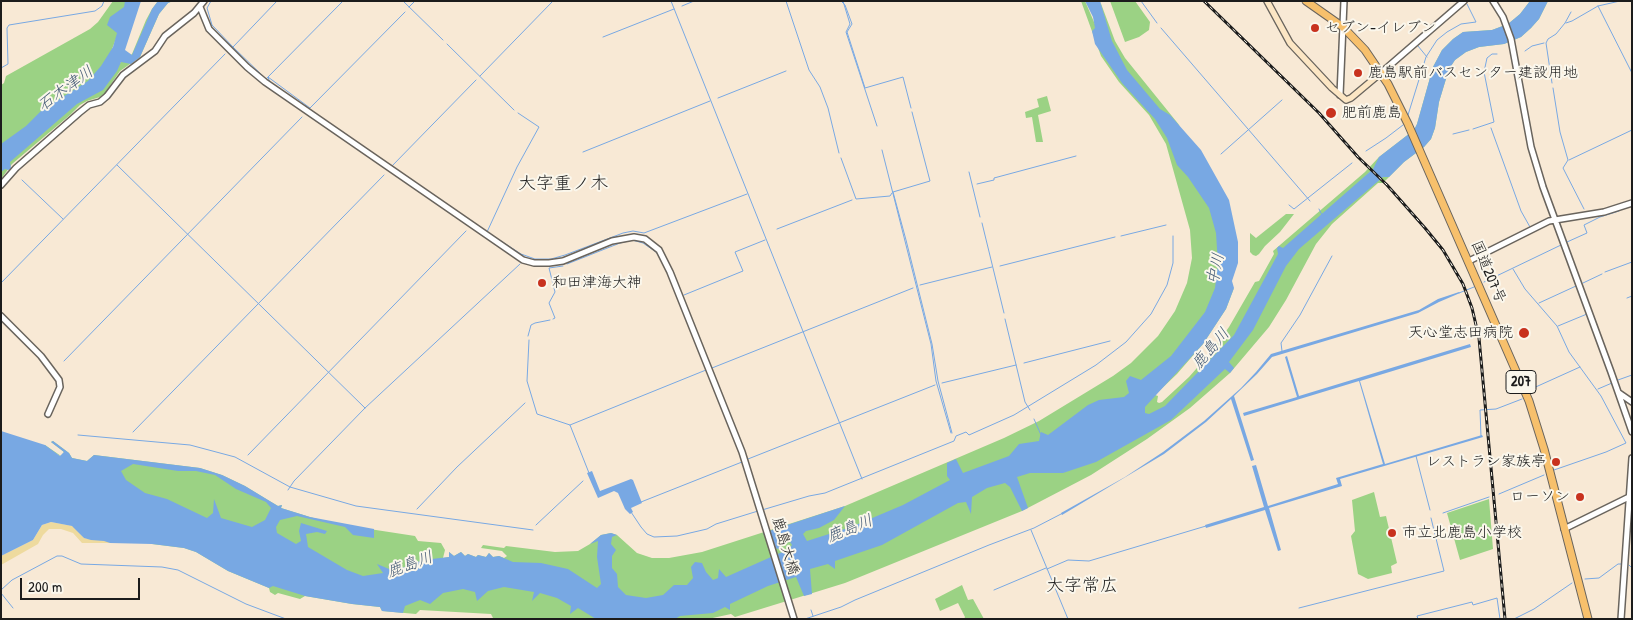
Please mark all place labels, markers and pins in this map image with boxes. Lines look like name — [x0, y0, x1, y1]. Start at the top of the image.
place label: セブン-イレブン — [1325, 19, 1436, 37]
marker: セブン-イレブン — [1309, 22, 1321, 34]
place label: 鹿島駅前バスセンター建設用地 — [1368, 64, 1578, 82]
marker: 鹿島駅前バスセンター建設用地 — [1352, 67, 1364, 79]
place label: 肥前鹿島 — [1342, 104, 1402, 122]
marker: 肥前鹿島 — [1324, 106, 1338, 120]
place label: 和田津海大神 — [552, 274, 642, 292]
marker: 和田津海大神 — [536, 277, 548, 289]
place label: 天心堂志田病院 — [1408, 324, 1513, 342]
marker: 天心堂志田病院 — [1517, 326, 1531, 340]
place label: レストラン家族亭 — [1426, 453, 1546, 471]
marker: レストラン家族亭 — [1550, 456, 1562, 468]
place label: ローソン — [1510, 488, 1570, 506]
marker: ローソン — [1574, 491, 1586, 503]
place label: 市立北鹿島小学校 — [1402, 524, 1522, 542]
marker: 市立北鹿島小学校 — [1386, 527, 1398, 539]

